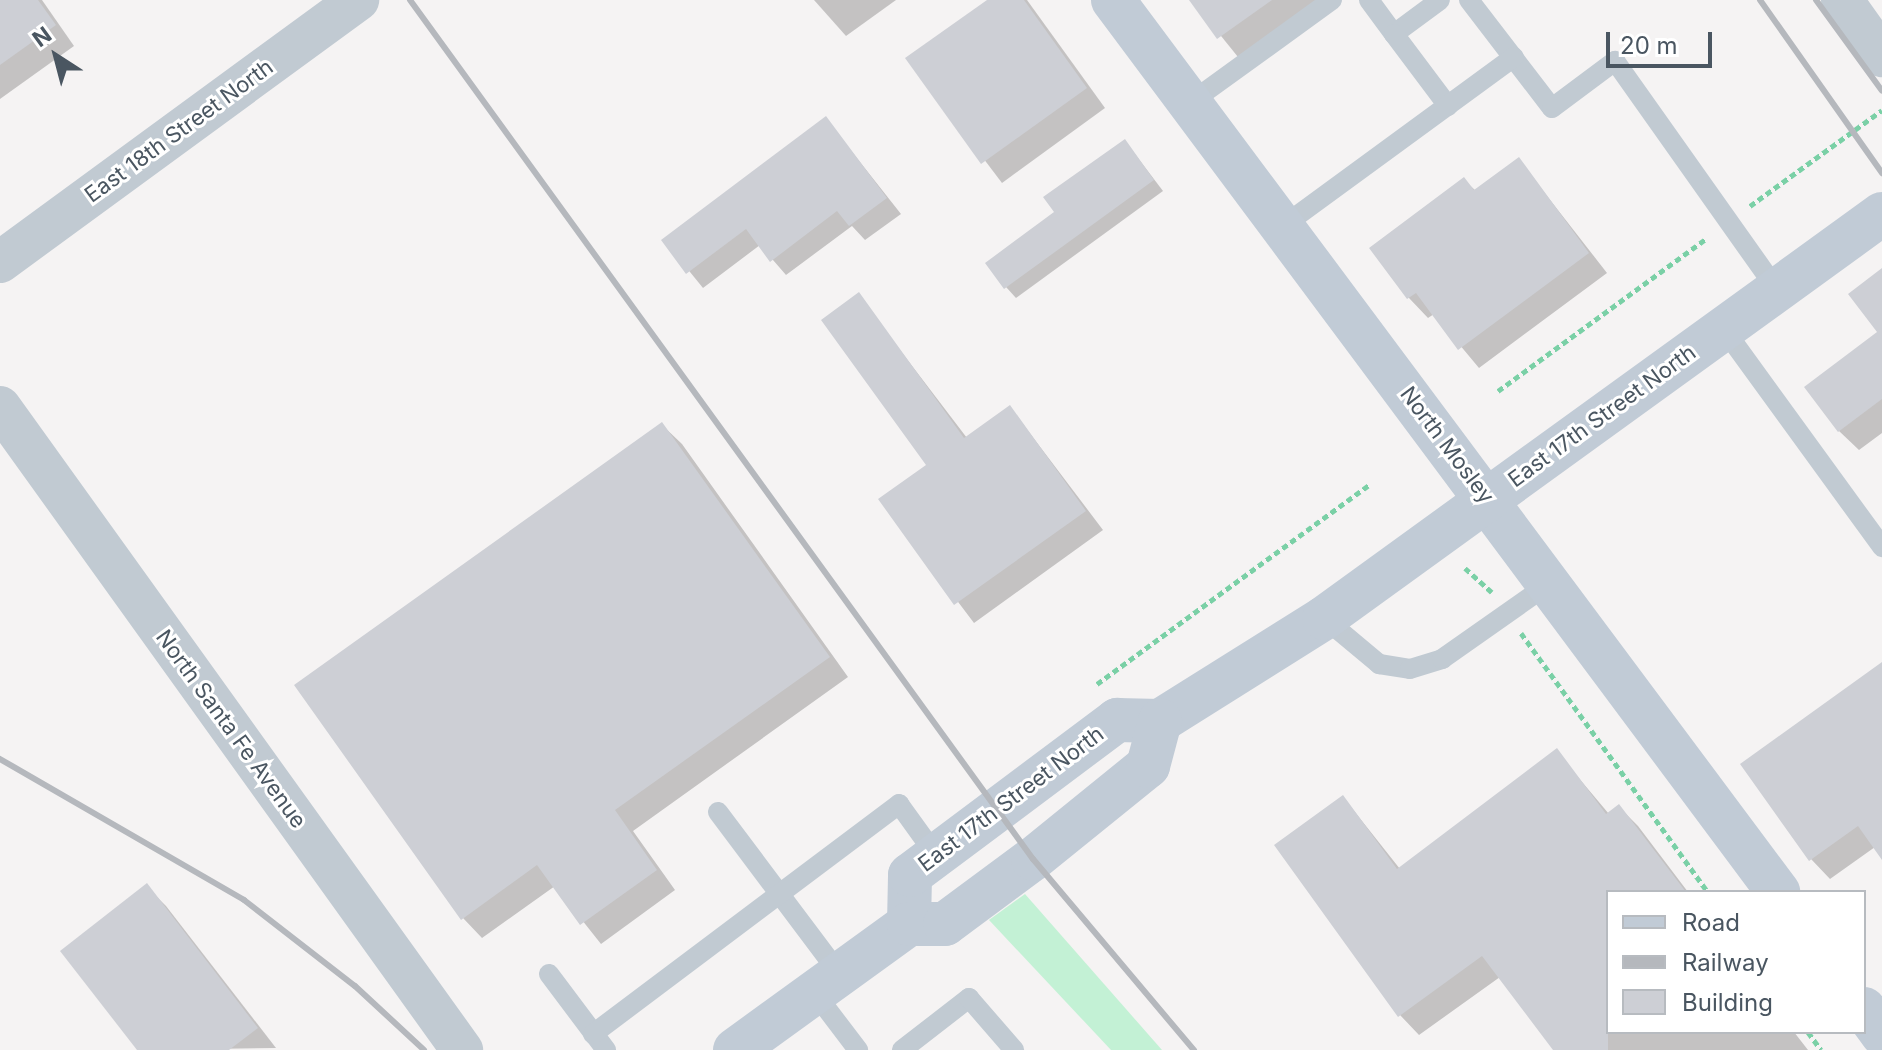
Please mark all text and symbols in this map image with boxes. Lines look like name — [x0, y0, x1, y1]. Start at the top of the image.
north arrow — [16, 16, 96, 96]
scale bar — [1610, 16, 1716, 66]
text: N — [27, 21, 56, 52]
text: 20 m — [1620, 31, 1678, 60]
street label: East 18th Street North — [80, 54, 278, 208]
street label: East 17th Street North — [1503, 339, 1701, 493]
street label: North Mosley — [1394, 381, 1500, 509]
street label: North Santa Fe Avenue — [150, 625, 312, 833]
street label: East 17th Street North — [913, 721, 1109, 877]
legend — [1606, 890, 1866, 1034]
text: Road — [1682, 908, 1740, 937]
text: Railway — [1682, 948, 1769, 977]
text: Building — [1682, 988, 1773, 1017]

